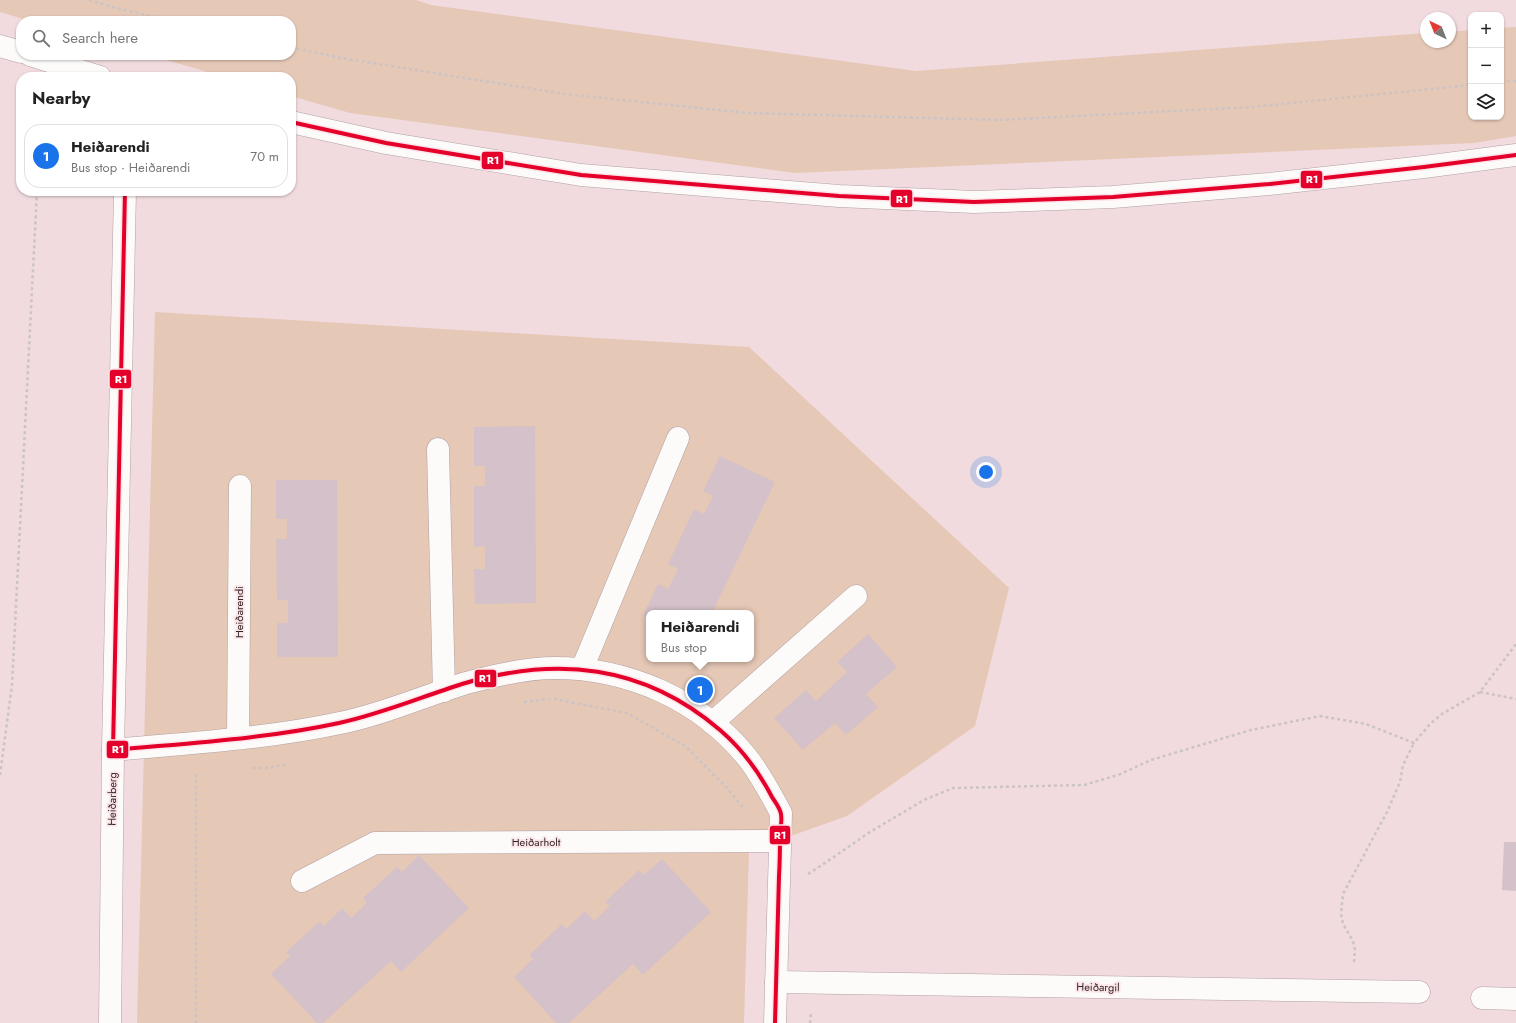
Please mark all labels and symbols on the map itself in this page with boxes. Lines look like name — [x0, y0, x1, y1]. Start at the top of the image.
north arrow — [1420, 12, 1456, 48]
line badge: R1 — [481, 151, 504, 170]
text: R1 — [487, 152, 499, 168]
line badge: R1 — [1300, 170, 1323, 189]
text: R1 — [1306, 171, 1318, 187]
line badge: R1 — [890, 189, 913, 208]
text: R1 — [896, 191, 908, 207]
line badge: R1 — [109, 369, 132, 389]
text: R1 — [115, 371, 127, 387]
your location — [976, 462, 996, 482]
street label: Heiðarendi — [231, 586, 247, 638]
line badge: R1 — [474, 669, 497, 688]
text: R1 — [479, 670, 491, 686]
pin: 1 — [687, 675, 713, 705]
line badge: R1 — [106, 740, 129, 759]
text: R1 — [112, 741, 124, 757]
street label: Heiðarberg — [104, 772, 120, 826]
line badge: R1 — [769, 825, 791, 845]
text: R1 — [774, 827, 786, 843]
street label: Heiðarholt — [512, 834, 561, 850]
street label: Heiðargil — [1076, 979, 1120, 995]

